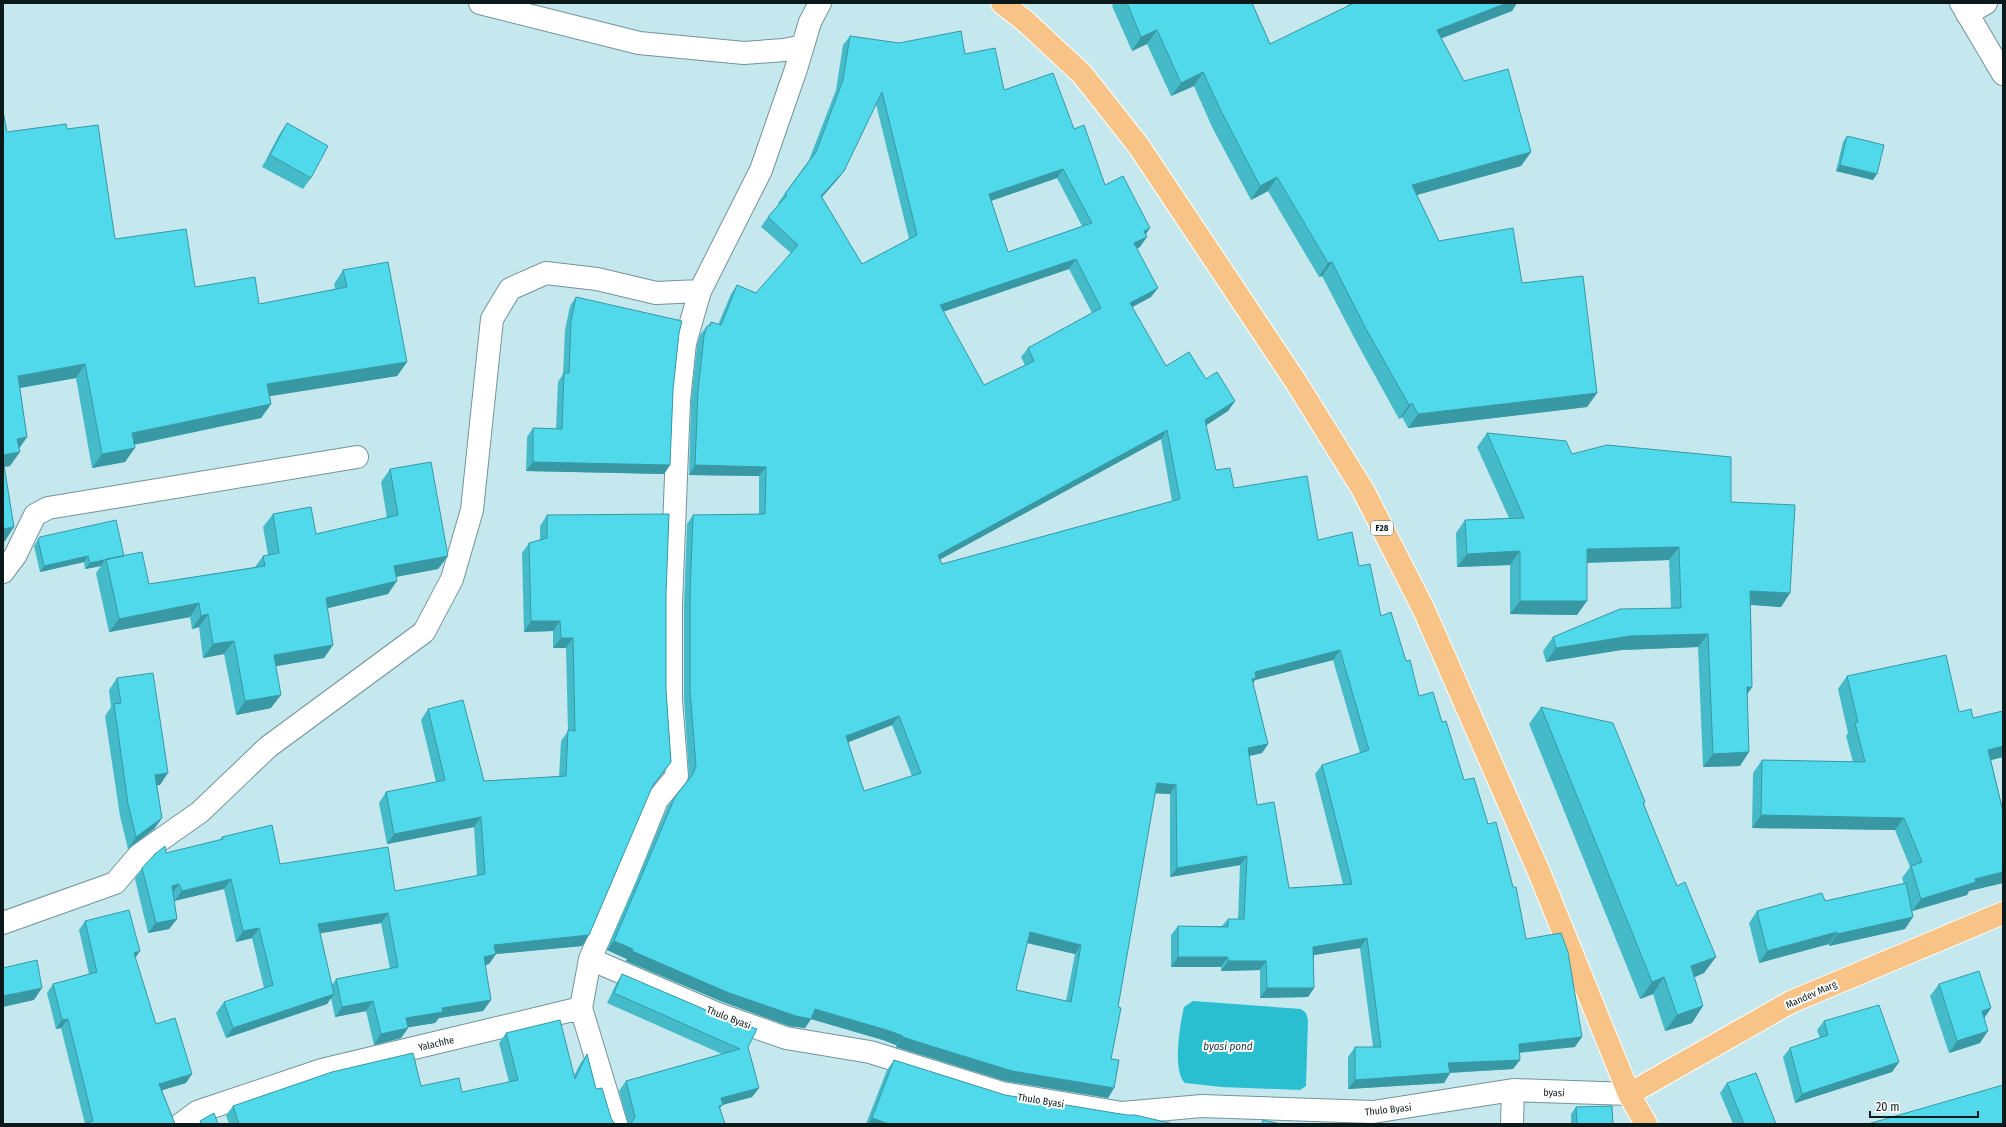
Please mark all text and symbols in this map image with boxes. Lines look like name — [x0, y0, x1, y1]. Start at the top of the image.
road number: F28 — [1371, 521, 1393, 535]
street label: Mandev Marg — [1784, 978, 1839, 1011]
street label: Thulo Byasi — [705, 1004, 753, 1032]
street label: Yalachhe — [417, 1034, 455, 1054]
water label: byasi pond — [1203, 1040, 1253, 1053]
street label: byasi — [1543, 1087, 1565, 1099]
street label: Thulo Byasi — [1017, 1091, 1065, 1111]
scale bar — [1870, 1093, 1978, 1119]
text: 20 m — [1876, 1100, 1900, 1114]
street label: Thulo Byasi — [1364, 1102, 1412, 1118]

